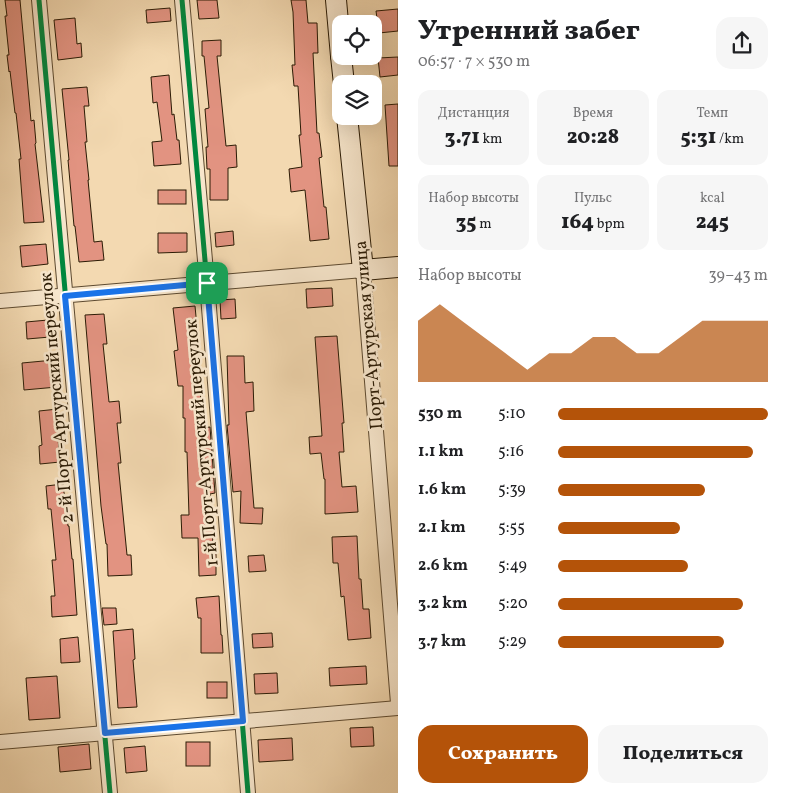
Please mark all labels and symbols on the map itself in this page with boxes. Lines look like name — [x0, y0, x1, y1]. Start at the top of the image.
street label: Порт-Артурская улица — [349, 239, 390, 430]
pin — [186, 262, 228, 304]
street label: 2-й Порт-Артурский переулок — [34, 271, 81, 524]
street label: 1-й Порт-Артурский переулок — [179, 318, 226, 568]

